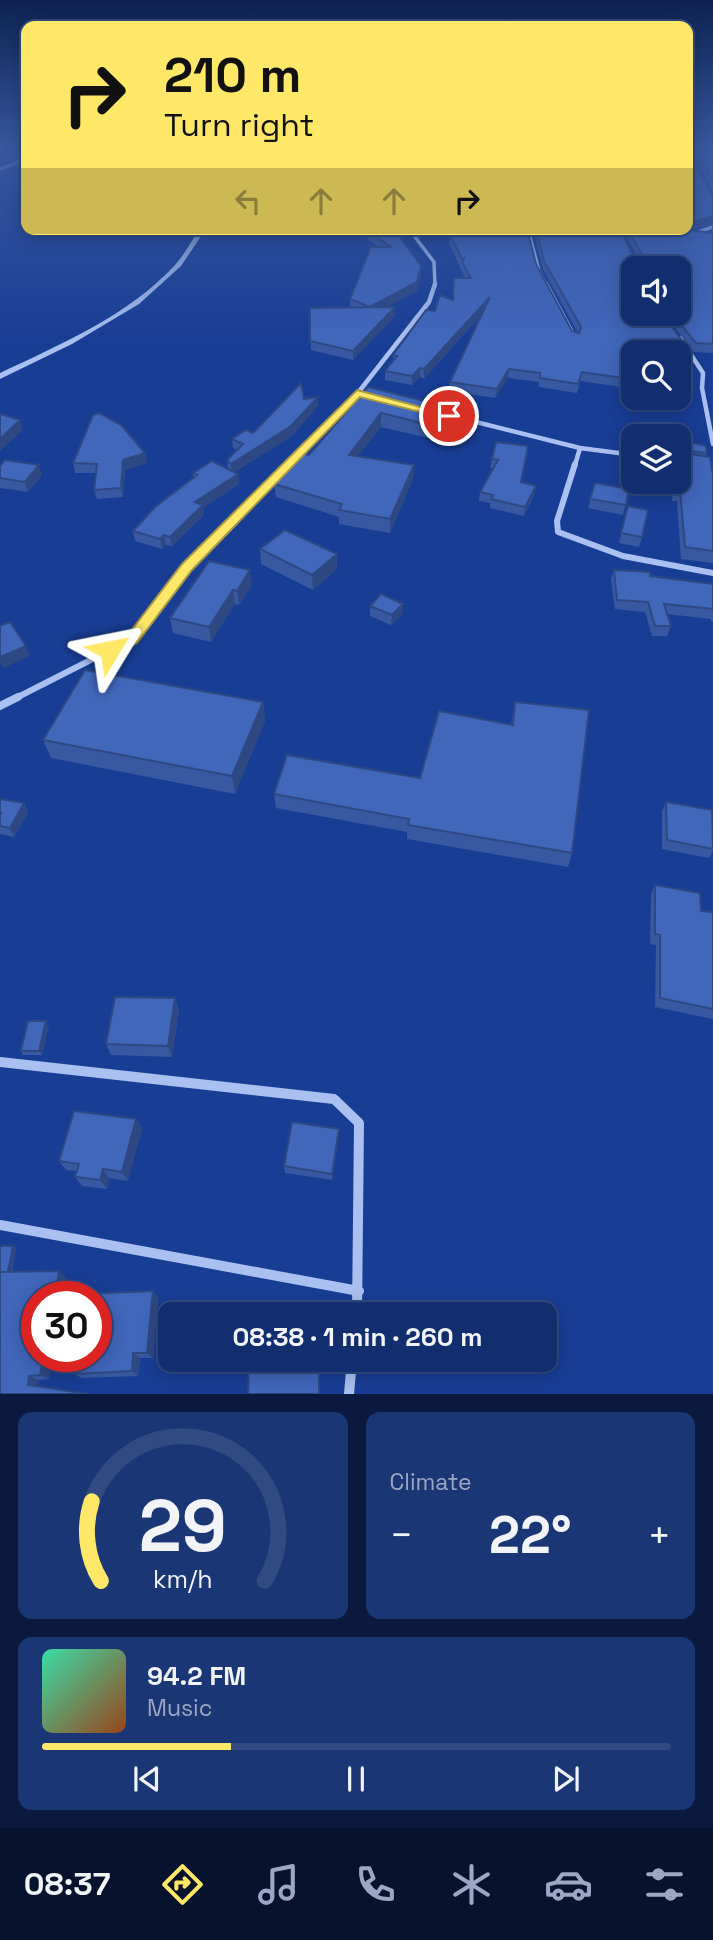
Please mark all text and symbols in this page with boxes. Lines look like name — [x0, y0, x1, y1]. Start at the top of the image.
text: 210 m — [164, 44, 301, 106]
icon: right — [49, 49, 140, 140]
text: Turn right — [164, 105, 314, 145]
icon: left — [229, 182, 267, 220]
icon: ahead — [302, 182, 340, 220]
icon: ahead — [375, 182, 413, 220]
icon: right — [448, 182, 486, 220]
map controls — [621, 256, 691, 494]
button: sound — [621, 256, 691, 326]
button: search — [621, 340, 691, 410]
pin — [419, 386, 479, 446]
icon: arrive — [430, 397, 468, 435]
button: layers — [621, 424, 691, 494]
position arrow — [73, 613, 147, 687]
speed limit sign: 30 — [21, 1281, 112, 1372]
text: 08:38 · 1 min · 260 m — [232, 1320, 483, 1354]
text: Climate — [390, 1467, 472, 1497]
text: 29 — [139, 1480, 227, 1573]
text: 22° — [489, 1502, 571, 1568]
text: − — [390, 1511, 413, 1559]
text: + — [647, 1511, 671, 1559]
text: km/h — [153, 1563, 213, 1595]
text: 94.2 FM — [147, 1659, 246, 1693]
text: Music — [147, 1693, 212, 1723]
icon: previous — [128, 1760, 166, 1798]
icon: pause — [337, 1760, 375, 1798]
icon: next — [547, 1760, 585, 1798]
icon: directions — [158, 1860, 207, 1909]
icon: music — [254, 1860, 303, 1909]
icon: phone — [351, 1860, 400, 1909]
icon: climate — [447, 1860, 496, 1909]
icon: car — [544, 1860, 593, 1909]
icon: filters — [640, 1860, 689, 1909]
text: 08:37 — [24, 1864, 110, 1904]

